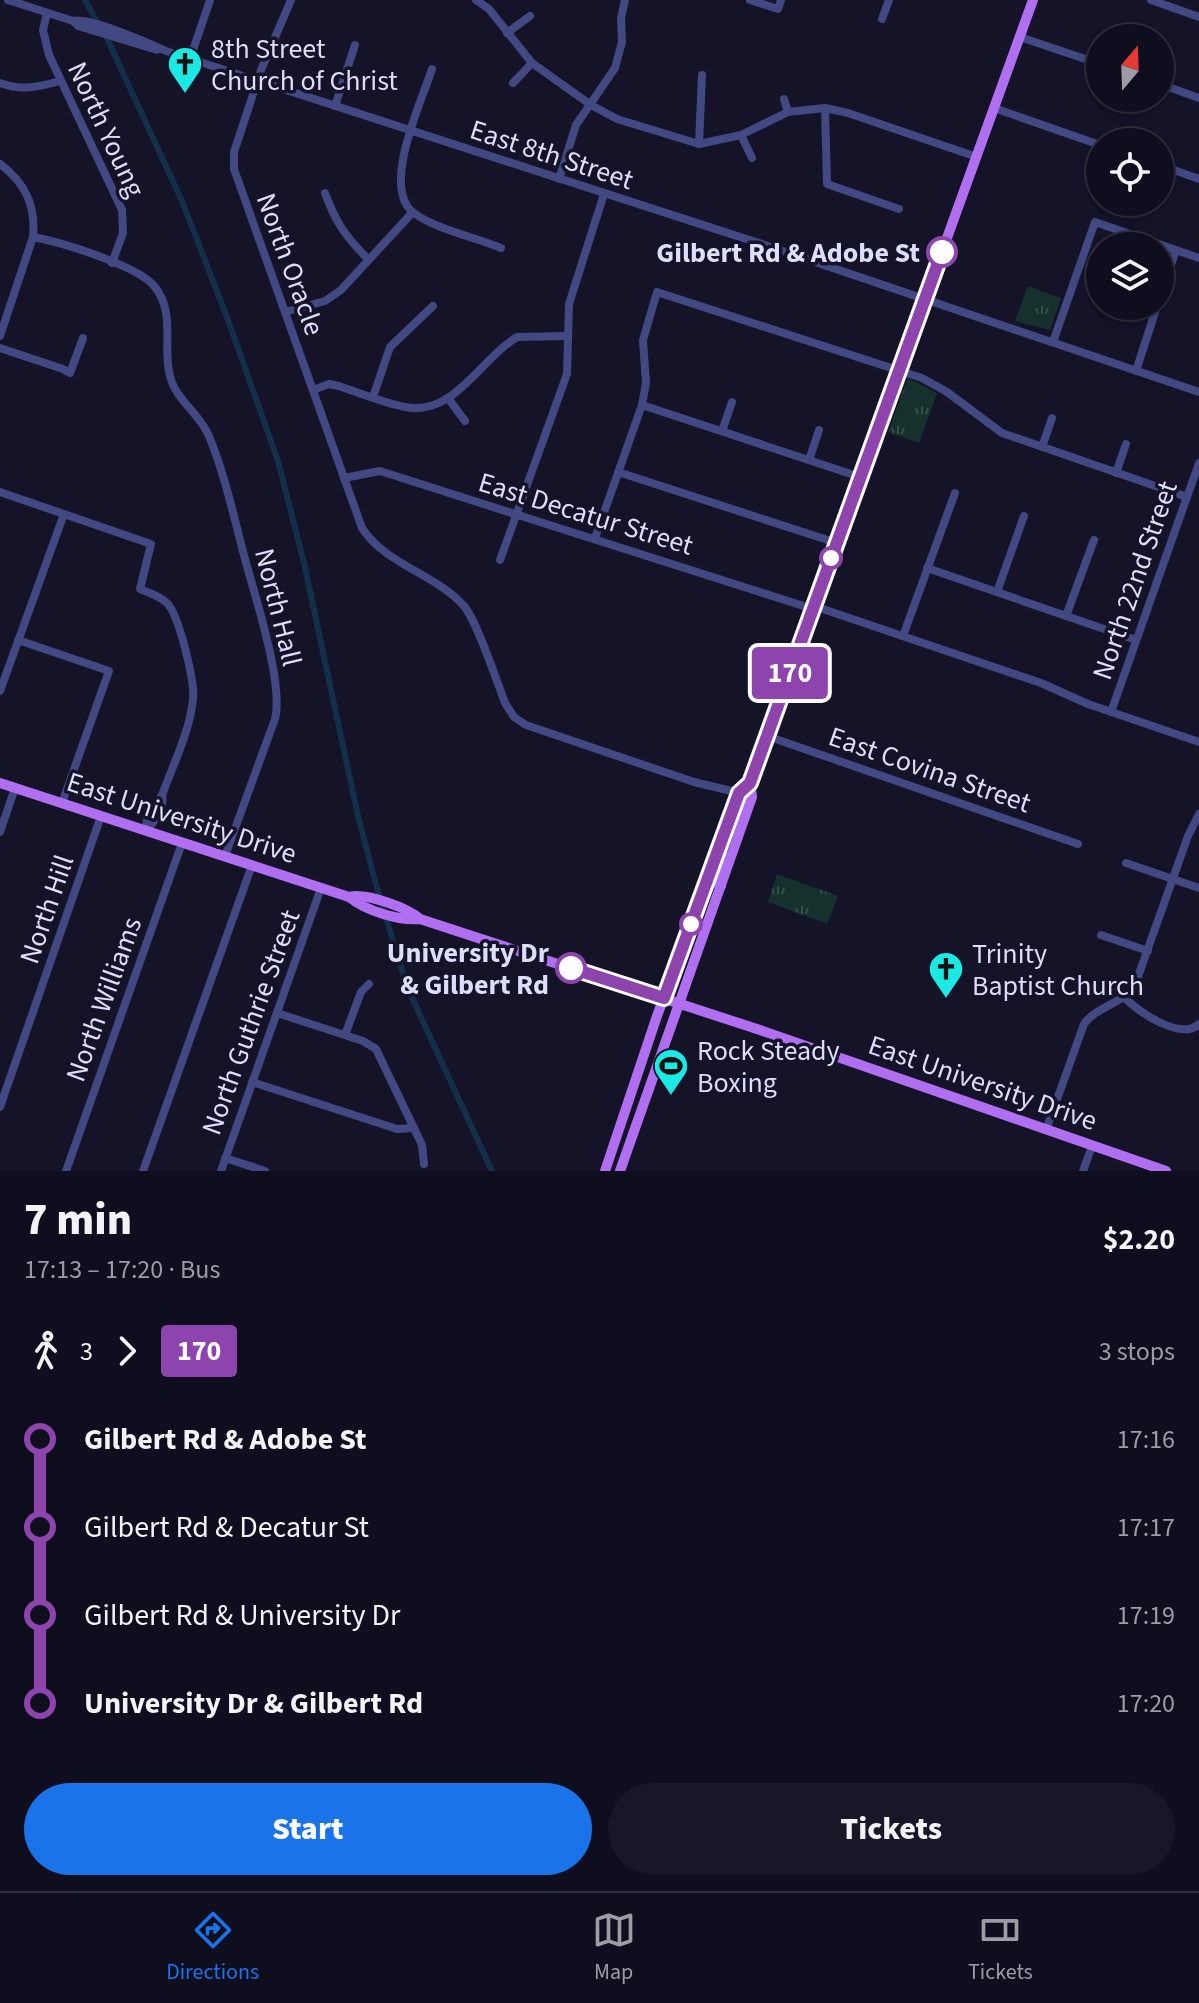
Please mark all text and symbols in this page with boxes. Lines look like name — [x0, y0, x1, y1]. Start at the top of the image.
north arrow — [1086, 24, 1174, 112]
map controls — [1086, 24, 1174, 320]
place label: 8th Street Church of Christ — [211, 29, 398, 101]
church icon: 8th Street Church of Christ — [166, 45, 204, 95]
street label: North Young — [57, 55, 155, 204]
street label: East 8th Street — [465, 110, 639, 200]
button: locate — [1086, 128, 1174, 216]
street label: North Oracle — [246, 188, 334, 341]
button: layers — [1086, 232, 1174, 320]
place label: Gilbert Rd & Adobe St — [656, 233, 920, 273]
marker: Gilbert Rd & Adobe St — [927, 237, 957, 267]
street label: East Decatur Street — [473, 462, 698, 566]
street label: North 22nd Street — [1082, 475, 1188, 685]
street label: North Hall — [244, 544, 312, 670]
unlabelled marker — [820, 547, 842, 569]
line badge: 170 — [744, 647, 836, 699]
text: 170 — [768, 653, 812, 693]
street label: East Covina Street — [823, 717, 1037, 823]
street label: East University Drive — [62, 762, 302, 874]
street label: North Hill — [10, 850, 84, 969]
street label: North Guthrie Street — [192, 904, 310, 1140]
street label: North Williams — [56, 911, 152, 1087]
unlabelled marker — [680, 913, 702, 935]
place label: University Dr & Gilbert Rd — [387, 933, 550, 1005]
place label: Trinity Baptist Church — [972, 934, 1144, 1006]
church icon: Trinity Baptist Church — [927, 950, 965, 1000]
marker: University Dr & Gilbert Rd — [556, 953, 586, 983]
street label: East University Drive — [863, 1025, 1102, 1141]
place label: Rock Steady Boxing — [697, 1031, 840, 1103]
sports icon: Rock Steady Boxing — [652, 1047, 690, 1097]
text: 7 min — [24, 1189, 132, 1252]
text: $2.20 — [1103, 1218, 1175, 1261]
text: 17:13 – 17:20 · Bus — [24, 1251, 220, 1288]
icon: walk — [24, 1329, 68, 1373]
icon: forward — [105, 1329, 149, 1373]
text: 170 — [177, 1331, 221, 1371]
text: 3 — [80, 1333, 93, 1370]
text: 3 stops — [1099, 1333, 1175, 1370]
text: Gilbert Rd & Adobe St — [84, 1418, 367, 1461]
text: 17:16 — [1117, 1421, 1175, 1458]
text: Gilbert Rd & Decatur St — [84, 1506, 369, 1549]
text: 17:17 — [1117, 1509, 1175, 1546]
text: Gilbert Rd & University Dr — [84, 1594, 400, 1637]
text: 17:19 — [1117, 1597, 1175, 1634]
text: University Dr & Gilbert Rd — [84, 1682, 423, 1725]
text: 17:20 — [1117, 1685, 1175, 1722]
button: Start — [24, 1783, 592, 1875]
button: Tickets — [608, 1783, 1175, 1875]
tab: Directions — [166, 1908, 259, 1988]
tab: Map — [592, 1908, 636, 1988]
tab: Tickets — [968, 1908, 1033, 1988]

